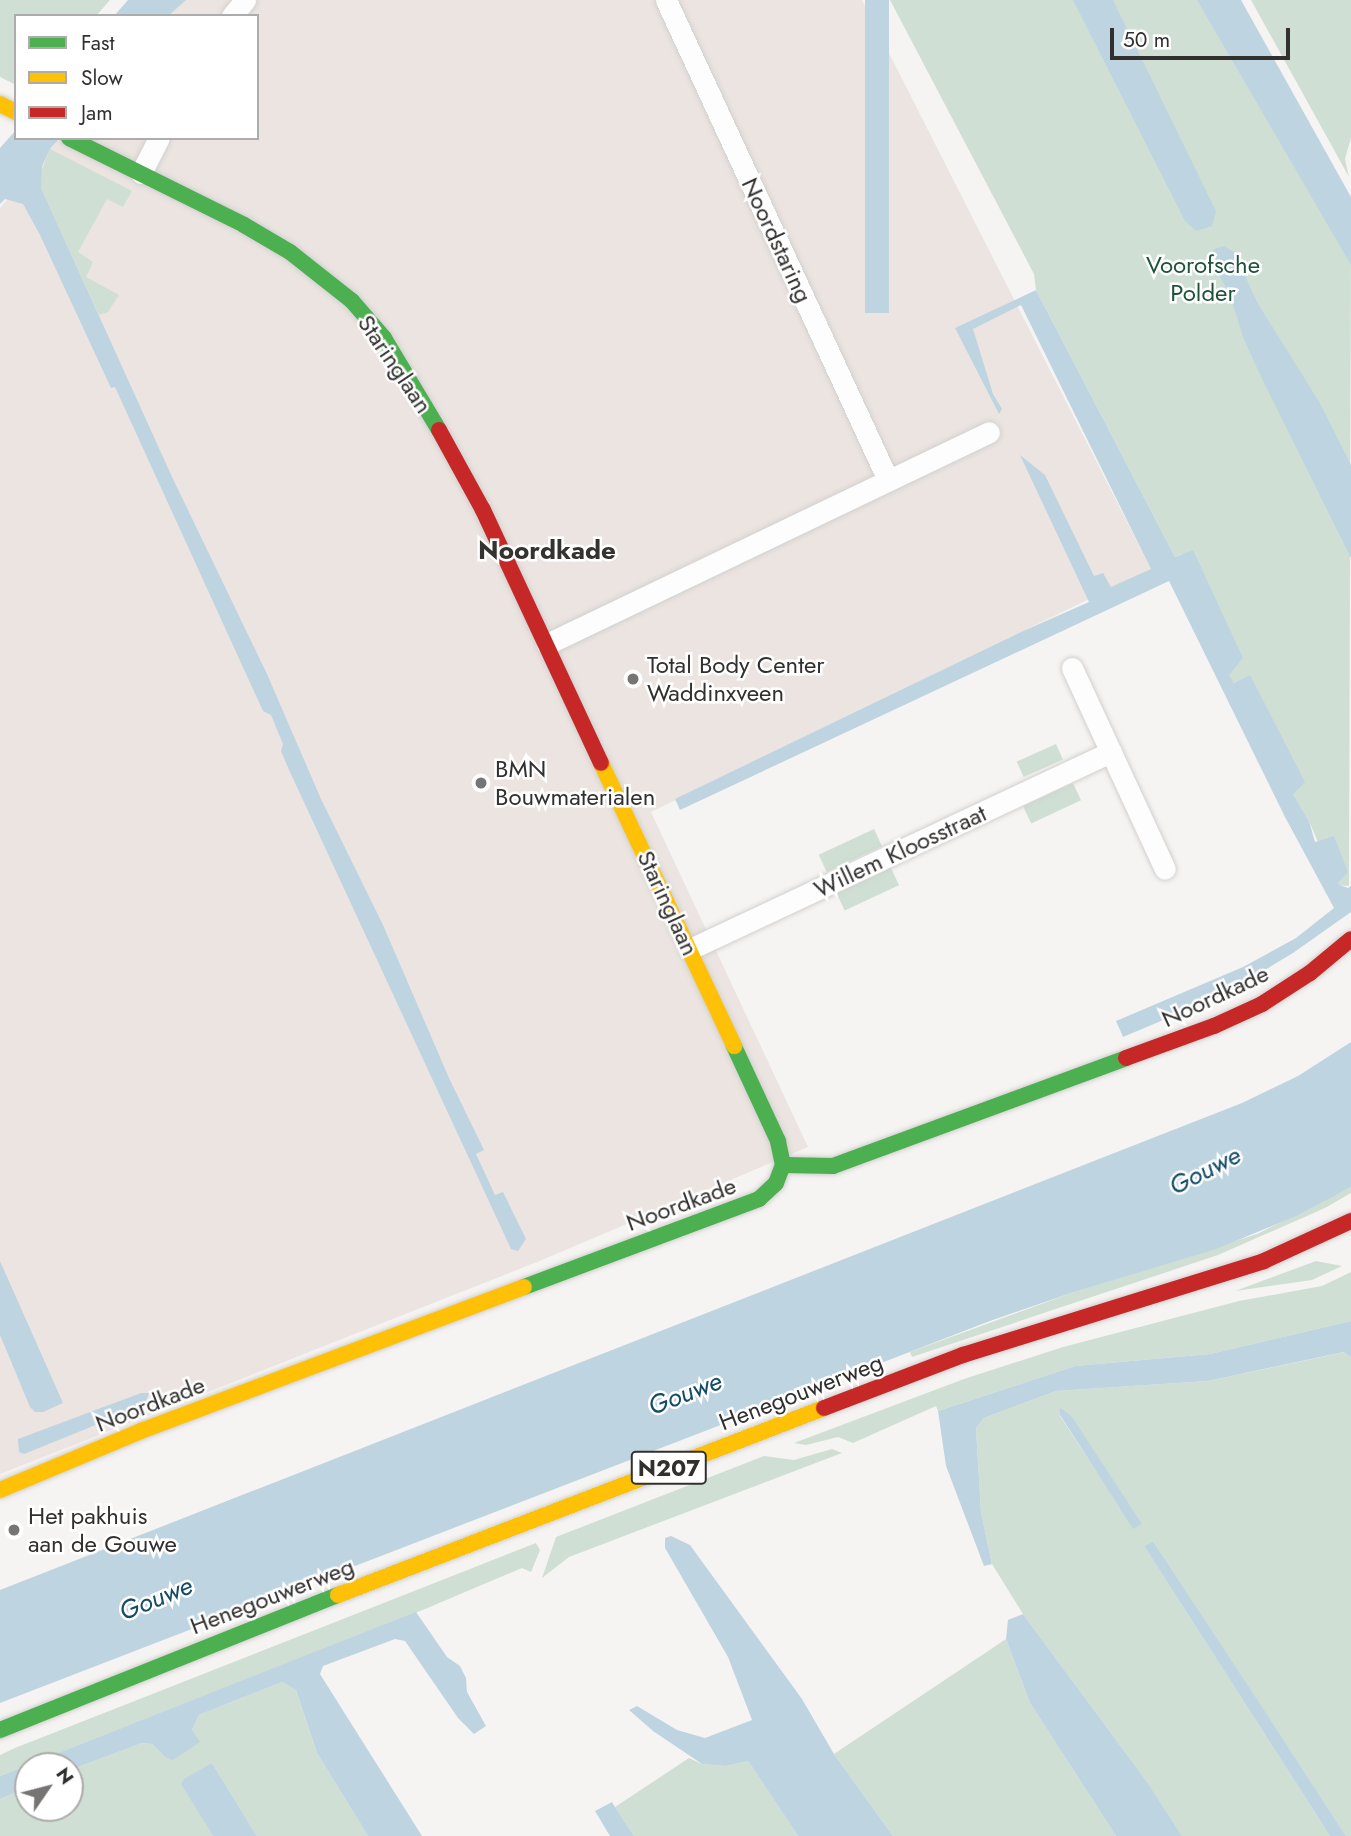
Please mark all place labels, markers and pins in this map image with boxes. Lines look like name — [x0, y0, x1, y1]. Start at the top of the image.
place label: Total Body Center Waddinxveen — [647, 651, 825, 707]
marker: Total Body Center Waddinxveen — [625, 671, 641, 687]
place label: BMN Bouwmaterialen — [495, 755, 655, 811]
marker: BMN Bouwmaterialen — [473, 775, 489, 791]
place label: Het pakhuis aan de Gouwe — [28, 1502, 177, 1558]
marker: Het pakhuis aan de Gouwe — [6, 1522, 22, 1538]

